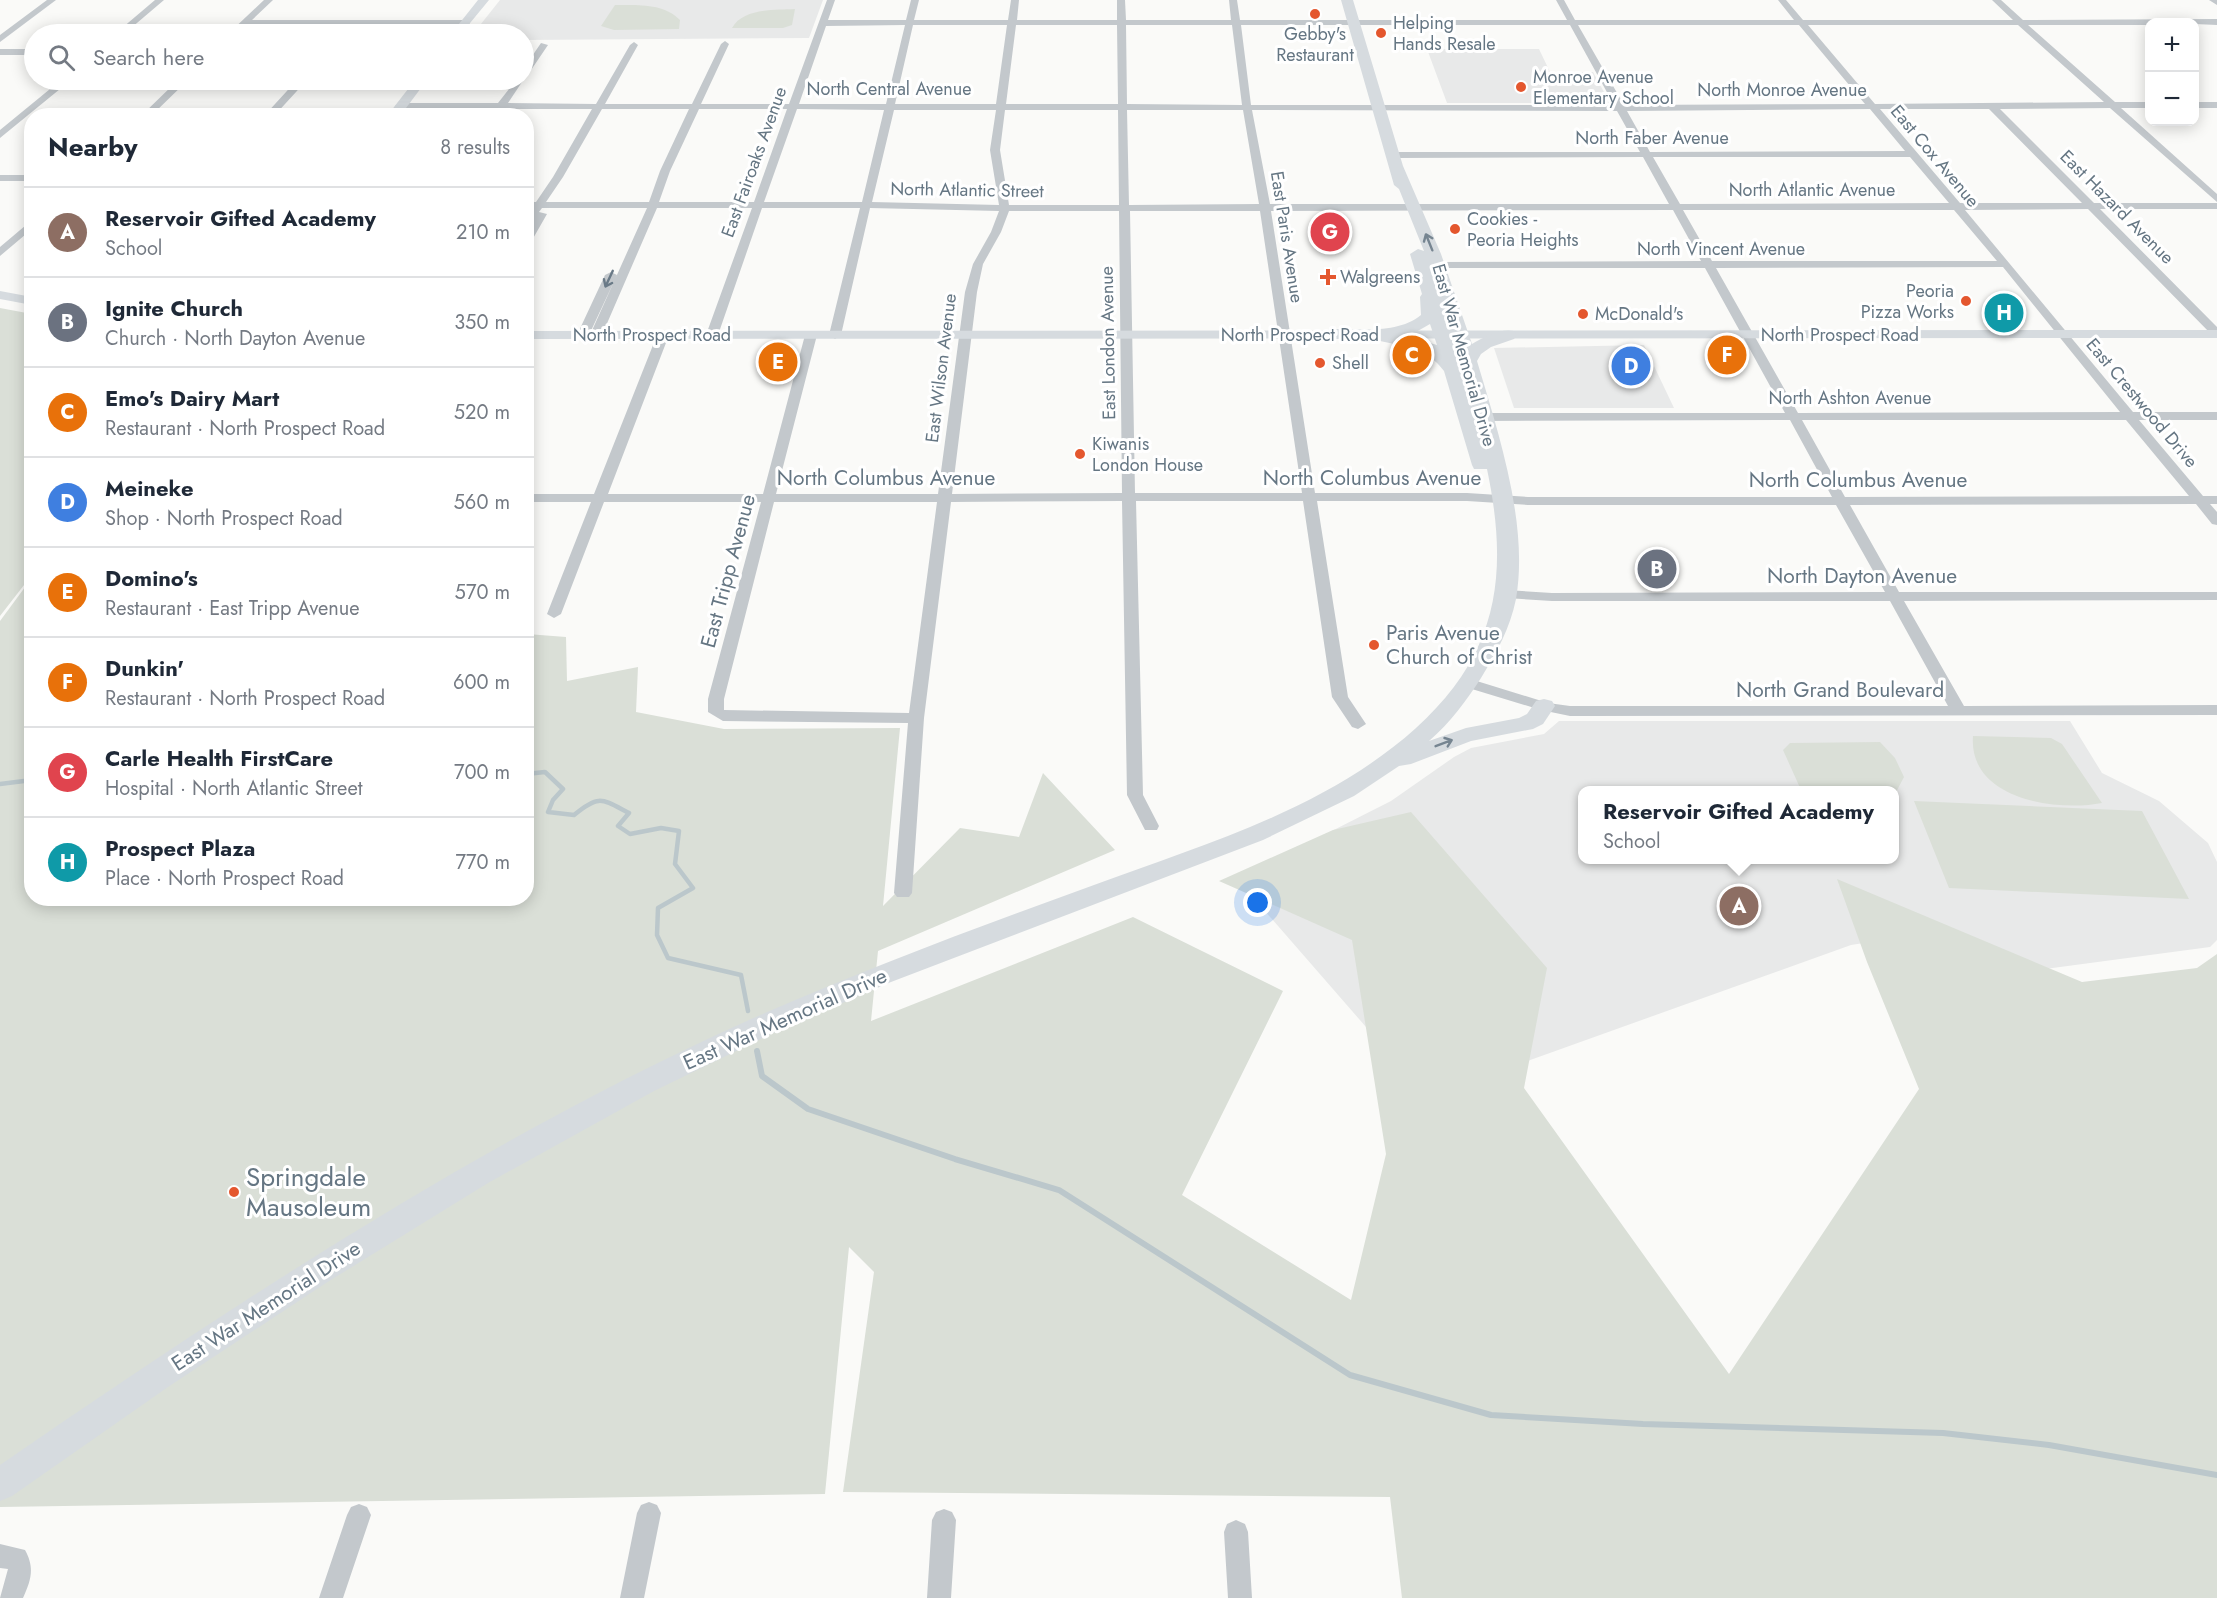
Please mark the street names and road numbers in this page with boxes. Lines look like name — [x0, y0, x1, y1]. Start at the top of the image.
street label: North Central Avenue — [807, 76, 971, 102]
street label: North Monroe Avenue — [1697, 77, 1867, 103]
street label: East Fairoaks Avenue — [715, 83, 793, 241]
street label: East Cox Avenue — [1884, 99, 1986, 213]
street label: North Faber Avenue — [1575, 125, 1729, 151]
street label: East Hazard Avenue — [2054, 144, 2180, 270]
street label: East Paris Avenue — [1264, 169, 1310, 305]
street label: North Atlantic Street — [890, 176, 1045, 204]
street label: North Atlantic Avenue — [1729, 177, 1895, 203]
street label: North Vincent Avenue — [1637, 236, 1805, 262]
street label: East War Memorial Drive — [1426, 261, 1502, 449]
street label: East London Avenue — [1094, 266, 1122, 420]
street label: East Wilson Avenue — [919, 292, 963, 444]
street label: North Prospect Road — [573, 322, 731, 348]
street label: North Prospect Road — [1221, 322, 1379, 348]
street label: North Prospect Road — [1761, 322, 1919, 348]
street label: East Crestwood Drive — [2080, 333, 2204, 473]
street label: North Ashton Avenue — [1769, 385, 1931, 411]
street label: North Columbus Avenue — [777, 463, 995, 493]
street label: North Columbus Avenue — [1263, 463, 1481, 493]
street label: North Columbus Avenue — [1749, 465, 1967, 495]
street label: East Tripp Avenue — [693, 491, 763, 651]
street label: North Dayton Avenue — [1767, 561, 1957, 591]
street label: North Grand Boulevard — [1736, 675, 1944, 705]
street label: East War Memorial Drive — [678, 960, 892, 1077]
street label: East War Memorial Drive — [166, 1233, 367, 1378]

